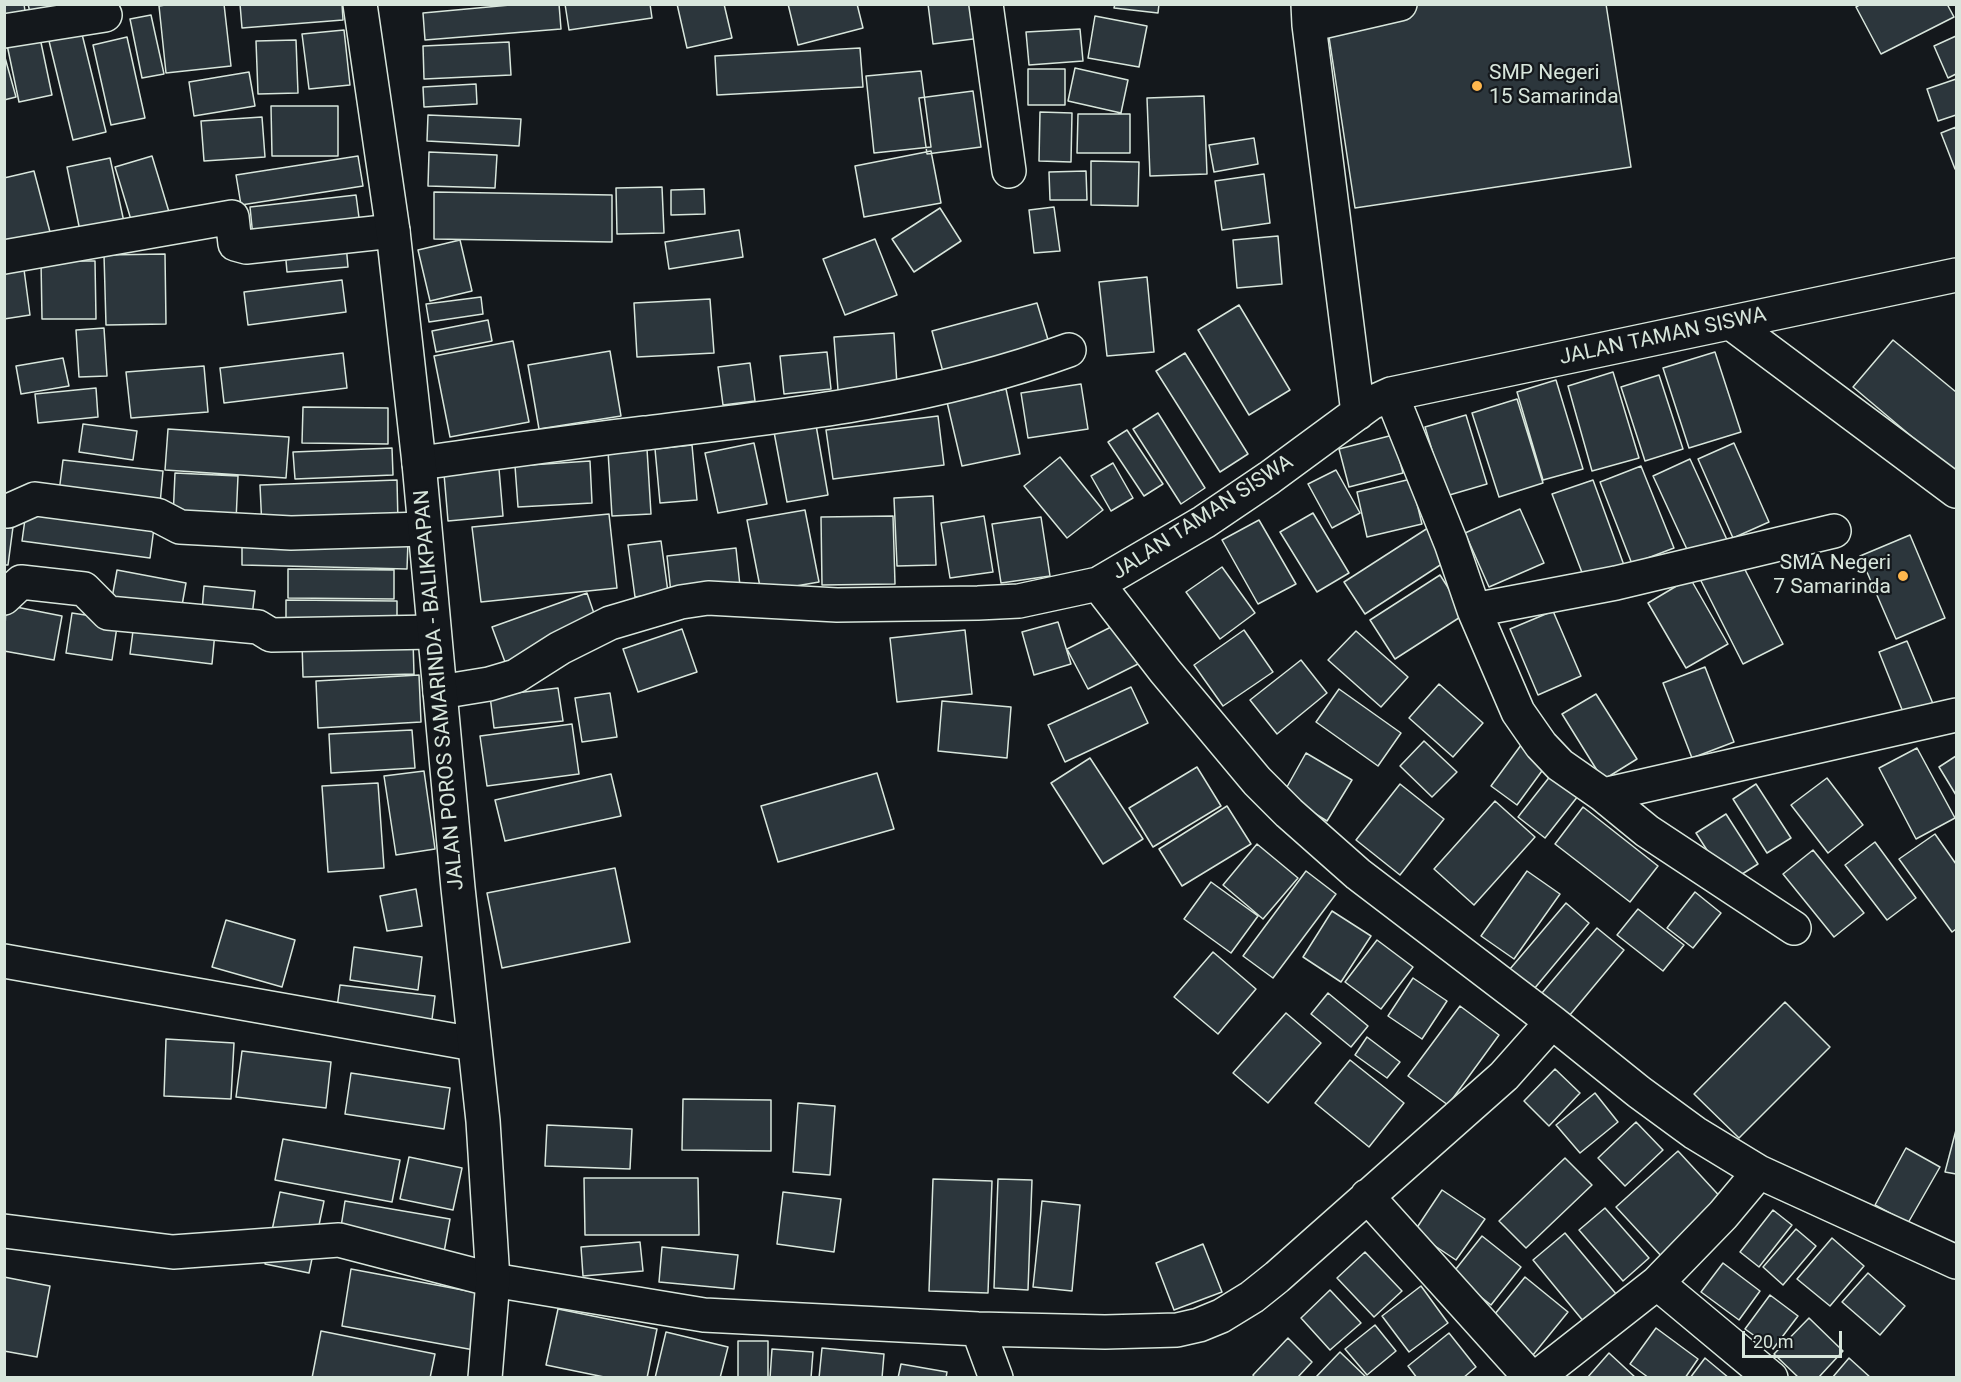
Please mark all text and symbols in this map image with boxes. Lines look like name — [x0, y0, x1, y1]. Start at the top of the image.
place label: SMP Negeri 15 Samarinda — [1489, 61, 1619, 111]
marker: SMP Negeri 15 Samarinda — [1470, 79, 1484, 93]
street label: JALAN TAMAN SISWA — [1557, 303, 1769, 371]
street label: JALAN TAMAN SISWA — [1108, 450, 1298, 586]
street label: JALAN POROS SAMARINDA - BALIKPAPAN — [410, 489, 470, 891]
place label: SMA Negeri 7 Samarinda — [1773, 551, 1891, 601]
marker: SMA Negeri 7 Samarinda — [1896, 569, 1910, 583]
scale bar — [1745, 1319, 1846, 1357]
text: 20 m — [1753, 1331, 1793, 1352]

